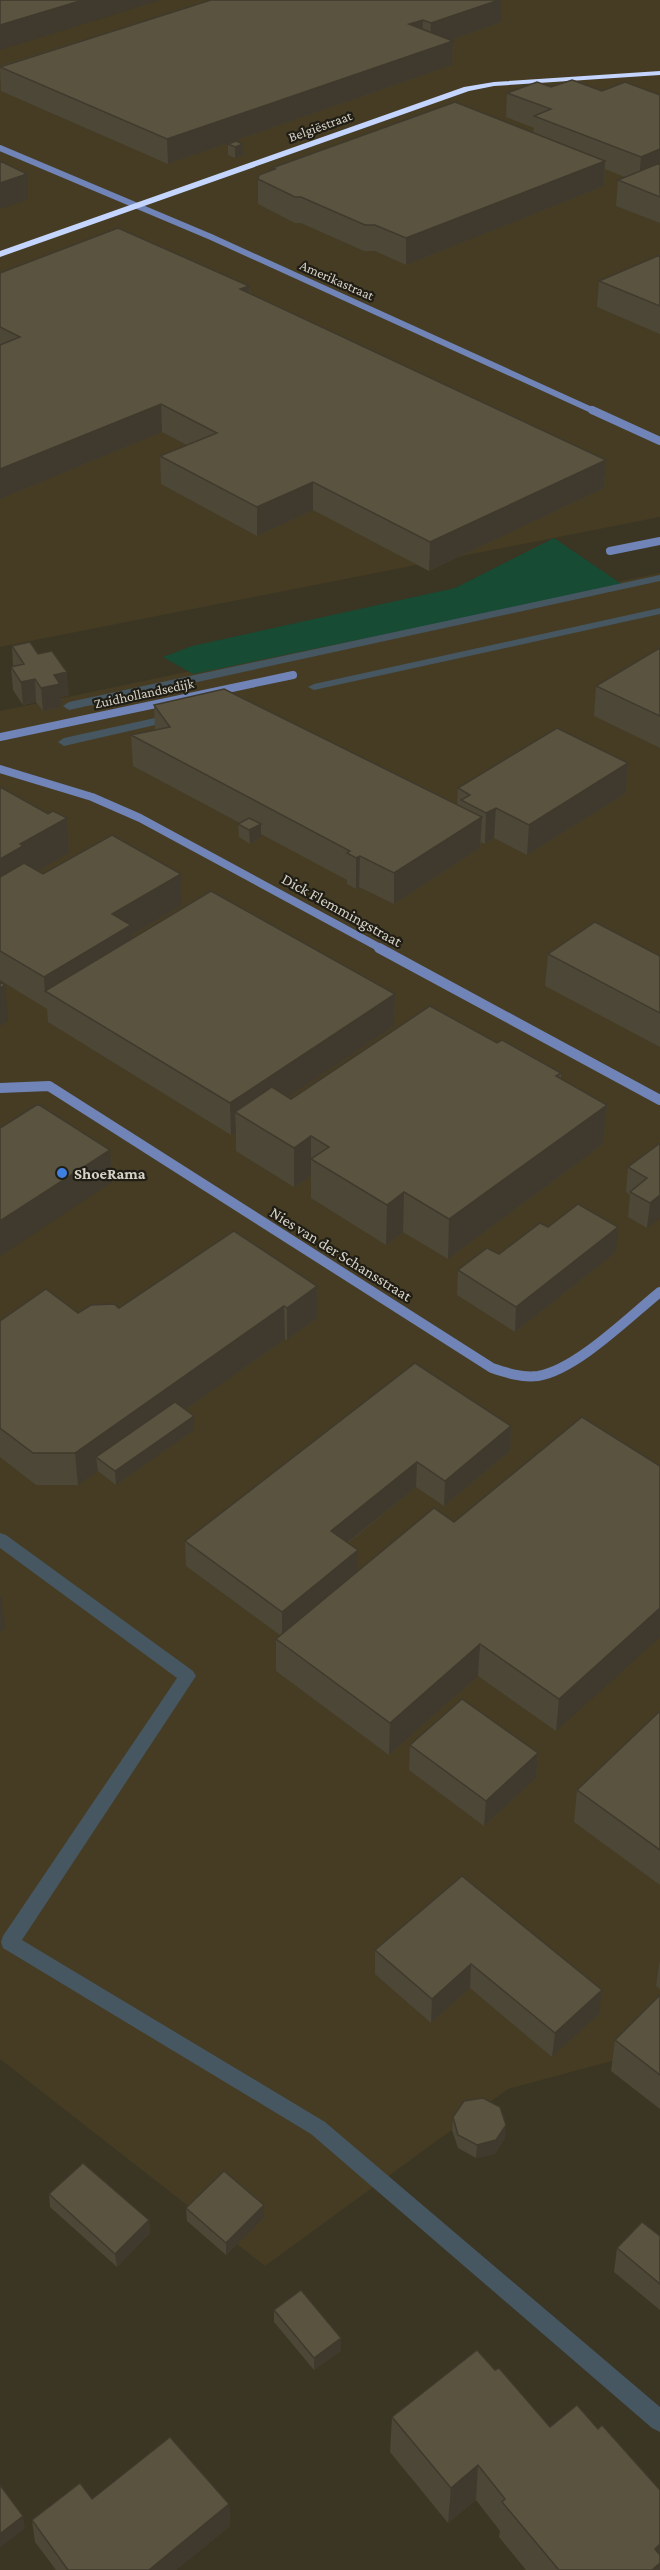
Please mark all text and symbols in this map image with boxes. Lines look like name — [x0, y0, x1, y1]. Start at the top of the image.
street label: Belgiëstraat — [286, 107, 354, 145]
street label: Amerikastraat — [297, 257, 377, 304]
street label: Zuidhollandsedijk — [93, 675, 196, 712]
street label: Dick Flemmingstraat — [279, 870, 406, 951]
place label: ShoeRama — [74, 1165, 146, 1182]
marker: ShoeRama — [55, 1166, 69, 1180]
street label: Nies van der Schansstraat — [267, 1203, 415, 1305]

